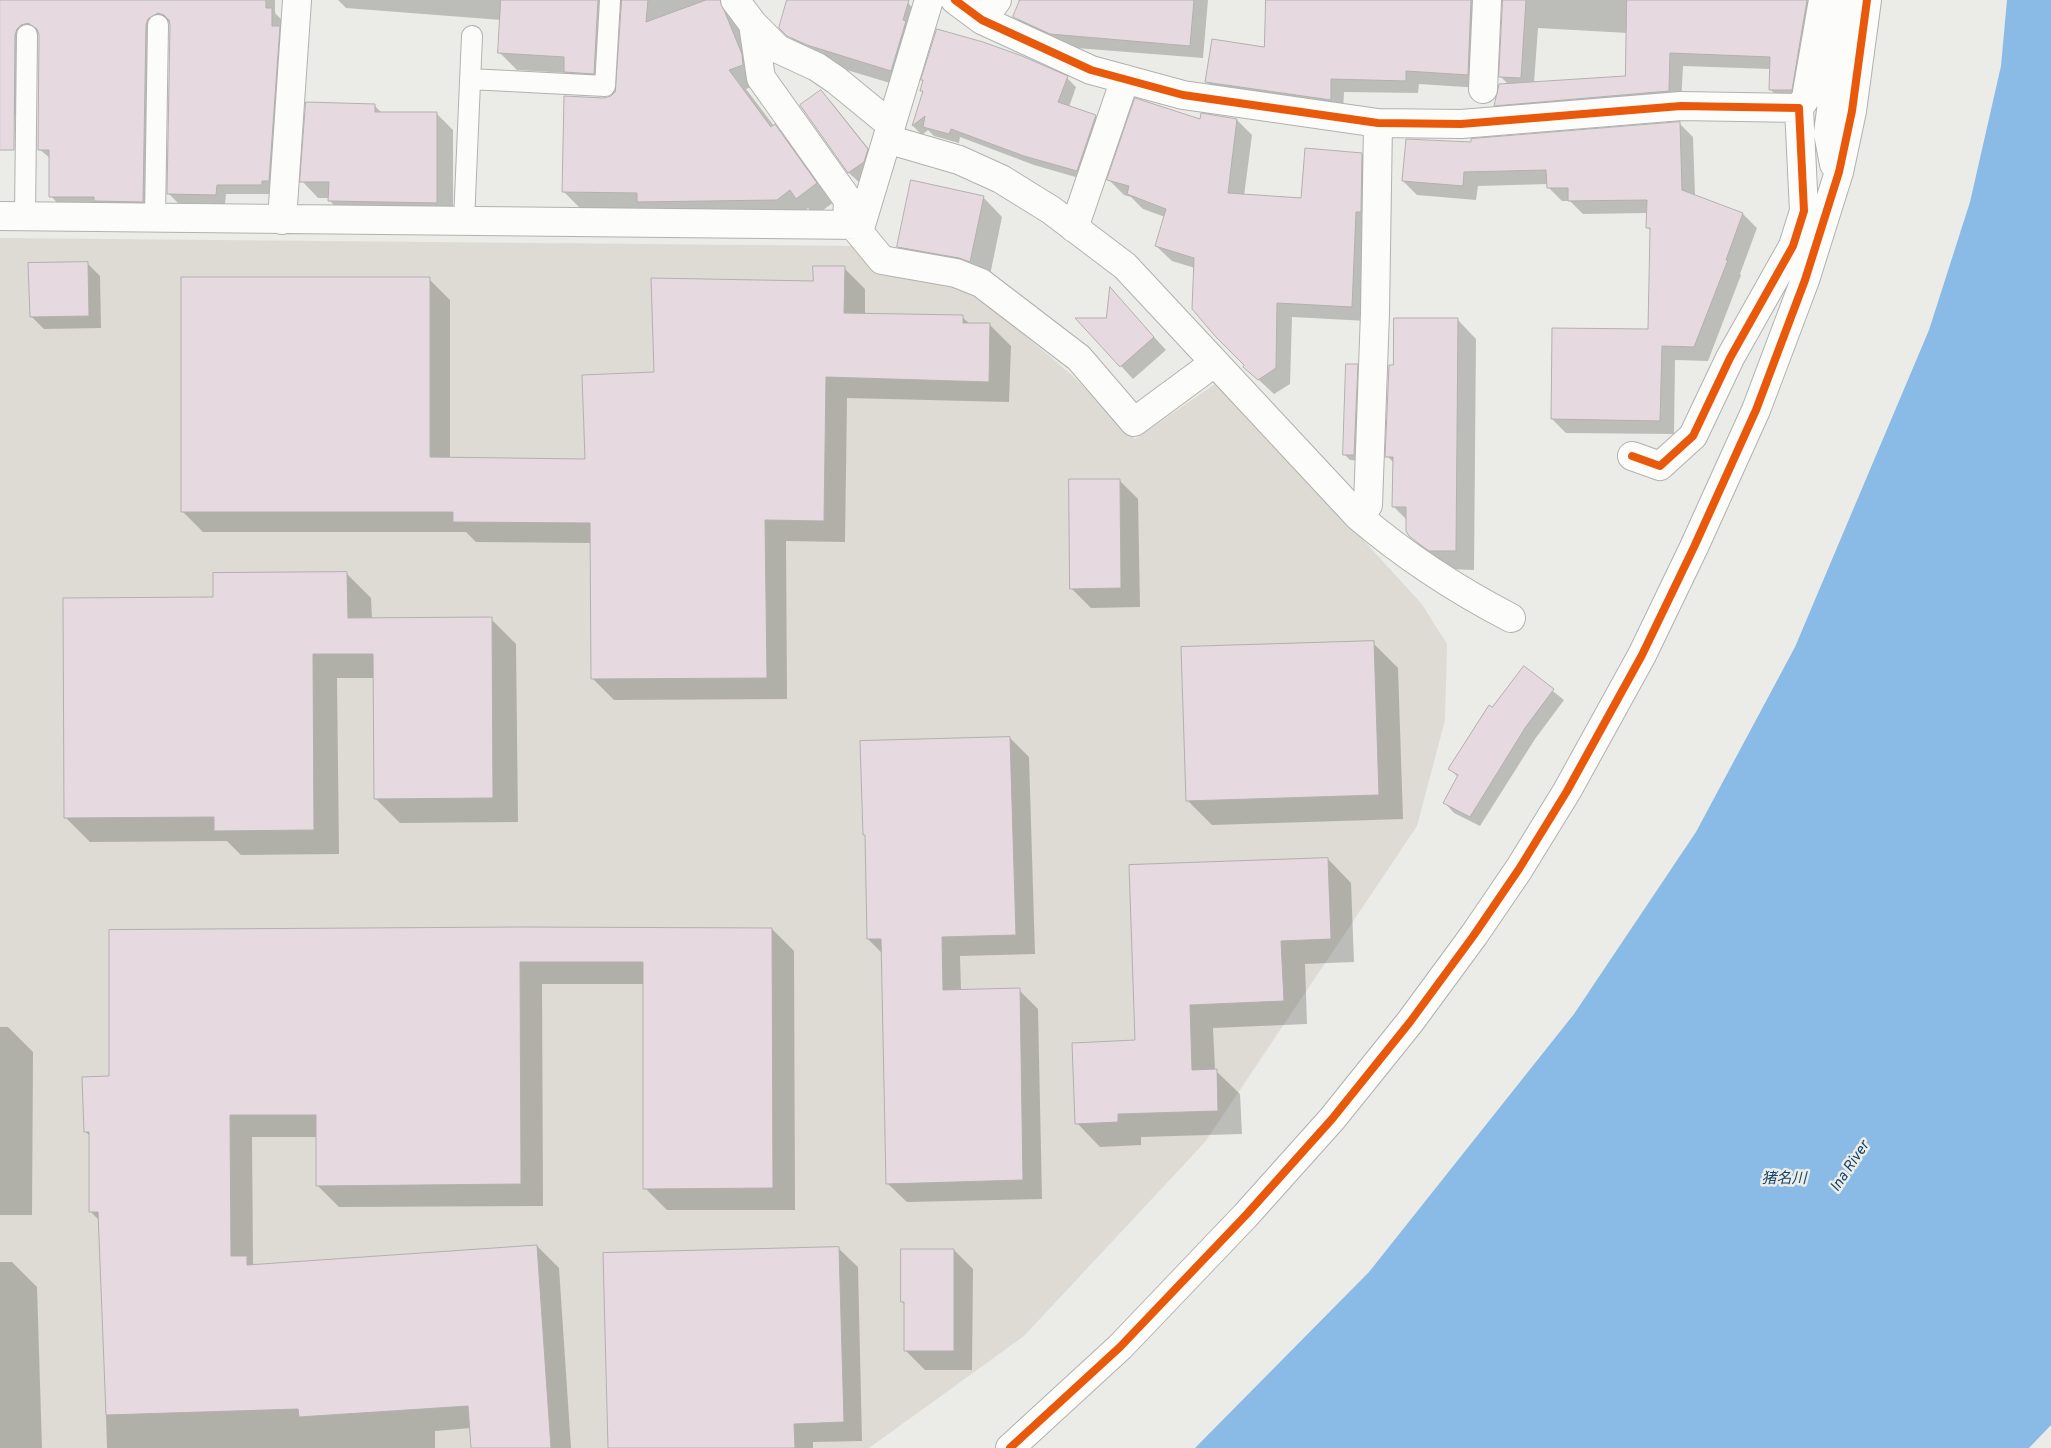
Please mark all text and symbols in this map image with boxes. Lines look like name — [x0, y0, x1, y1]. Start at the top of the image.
water label: Ina River — [1827, 1138, 1875, 1196]
water label: 猪名川 — [1762, 1171, 1806, 1189]

